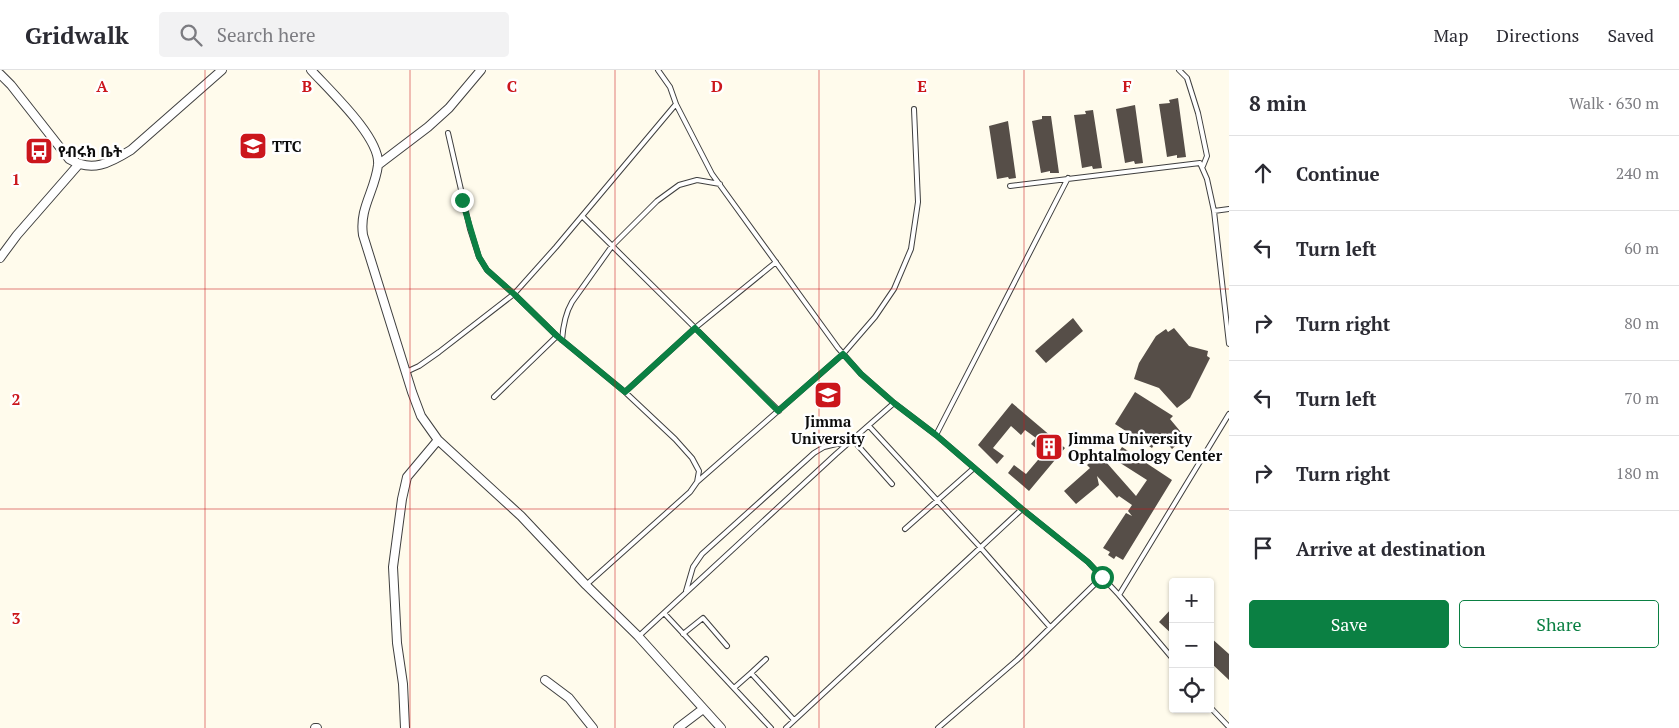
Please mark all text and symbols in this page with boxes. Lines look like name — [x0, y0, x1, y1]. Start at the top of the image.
search box — [159, 12, 509, 57]
text: Gridwalk — [25, 19, 129, 51]
icon: search — [177, 21, 205, 49]
text: Search here — [217, 22, 316, 47]
text: Map — [1433, 23, 1468, 47]
text: Directions — [1496, 23, 1579, 47]
text: Saved — [1607, 23, 1654, 47]
text: A — [96, 75, 108, 97]
text: B — [302, 75, 312, 97]
text: C — [507, 75, 517, 97]
text: D — [711, 75, 723, 97]
text: E — [917, 75, 927, 97]
text: F — [1122, 75, 1132, 97]
text: 8 min — [1249, 89, 1306, 117]
text: Walk · 630 m — [1569, 92, 1659, 114]
school or university icon: TTC — [238, 131, 268, 161]
bus stop icon: የብሩክ ቤት — [24, 136, 54, 166]
place label: TTC — [272, 136, 302, 156]
place label: የብሩክ ቤት — [58, 141, 123, 161]
icon: ahead — [1249, 159, 1277, 187]
text: Continue — [1296, 161, 1380, 186]
text: 240 m — [1616, 162, 1659, 184]
text: 1 — [11, 168, 21, 190]
route end — [451, 189, 474, 212]
icon: left — [1249, 234, 1277, 262]
text: Turn left — [1296, 236, 1377, 261]
text: 60 m — [1624, 237, 1659, 259]
icon: right — [1249, 309, 1277, 337]
text: Turn right — [1296, 311, 1390, 336]
text: 80 m — [1624, 312, 1659, 334]
school or university icon: Jimma University — [813, 380, 843, 410]
icon: left — [1249, 384, 1277, 412]
text: Turn left — [1296, 386, 1377, 411]
text: 70 m — [1624, 387, 1659, 409]
text: 2 — [11, 388, 21, 410]
place label: Jimma University — [791, 411, 866, 448]
place label: Jimma University Ophtalmology Center — [1068, 428, 1223, 465]
building icon: Jimma University Ophtalmology Center — [1034, 432, 1064, 462]
icon: right — [1249, 459, 1277, 487]
text: Turn right — [1296, 461, 1390, 486]
text: 180 m — [1616, 462, 1659, 484]
icon: arrive — [1249, 534, 1277, 562]
text: Arrive at destination — [1296, 536, 1485, 561]
route start — [1091, 566, 1114, 589]
map controls — [1169, 578, 1214, 713]
button: + — [1169, 578, 1214, 623]
button: Save — [1249, 600, 1449, 648]
button: Share — [1459, 600, 1659, 648]
text: 3 — [11, 607, 21, 629]
button: − — [1169, 623, 1214, 668]
button: locate — [1169, 668, 1214, 713]

